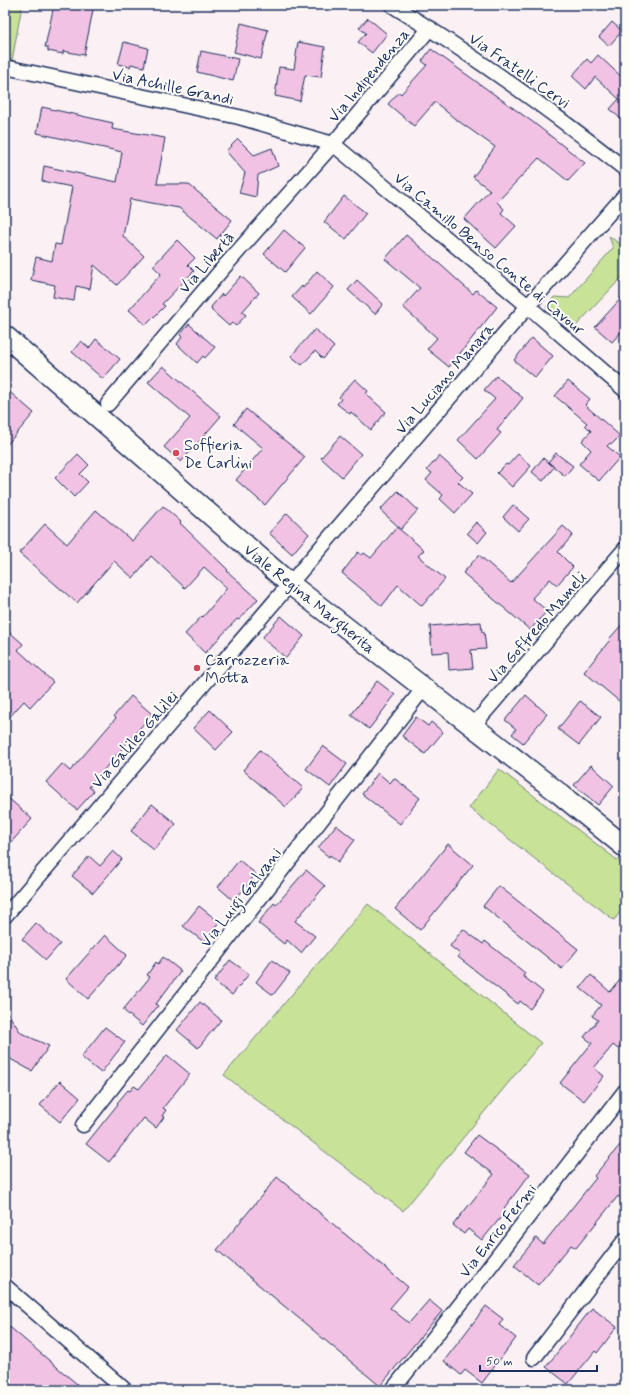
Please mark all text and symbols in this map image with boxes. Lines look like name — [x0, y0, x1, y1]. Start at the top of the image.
street label: Via Indipendenza — [324, 25, 415, 127]
street label: Via Fratelli Cervi — [464, 28, 574, 114]
street label: Via Achille Grandi — [110, 64, 236, 111]
street label: Via Camillo Benso Conte di Cavour — [389, 168, 589, 340]
street label: Via Libertà — [174, 228, 240, 298]
street label: Via Luciano Manara — [391, 318, 500, 439]
place label: Soffieria De Carlini — [184, 435, 252, 474]
marker: Soffieria De Carlini — [171, 448, 181, 458]
street label: Viale Regina Margherita — [238, 540, 379, 660]
street label: Via Goffredo Mameli — [483, 568, 592, 688]
place label: Carrozzeria Motta — [205, 650, 289, 689]
marker: Carrozzeria Motta — [192, 663, 202, 673]
street label: Via Galileo Galilei — [87, 687, 183, 793]
street label: Via Luigi Galvani — [196, 844, 288, 953]
street label: Via Enrico Fermi — [455, 1179, 542, 1282]
scale bar — [480, 1347, 597, 1373]
text: 50 m — [486, 1354, 513, 1370]

